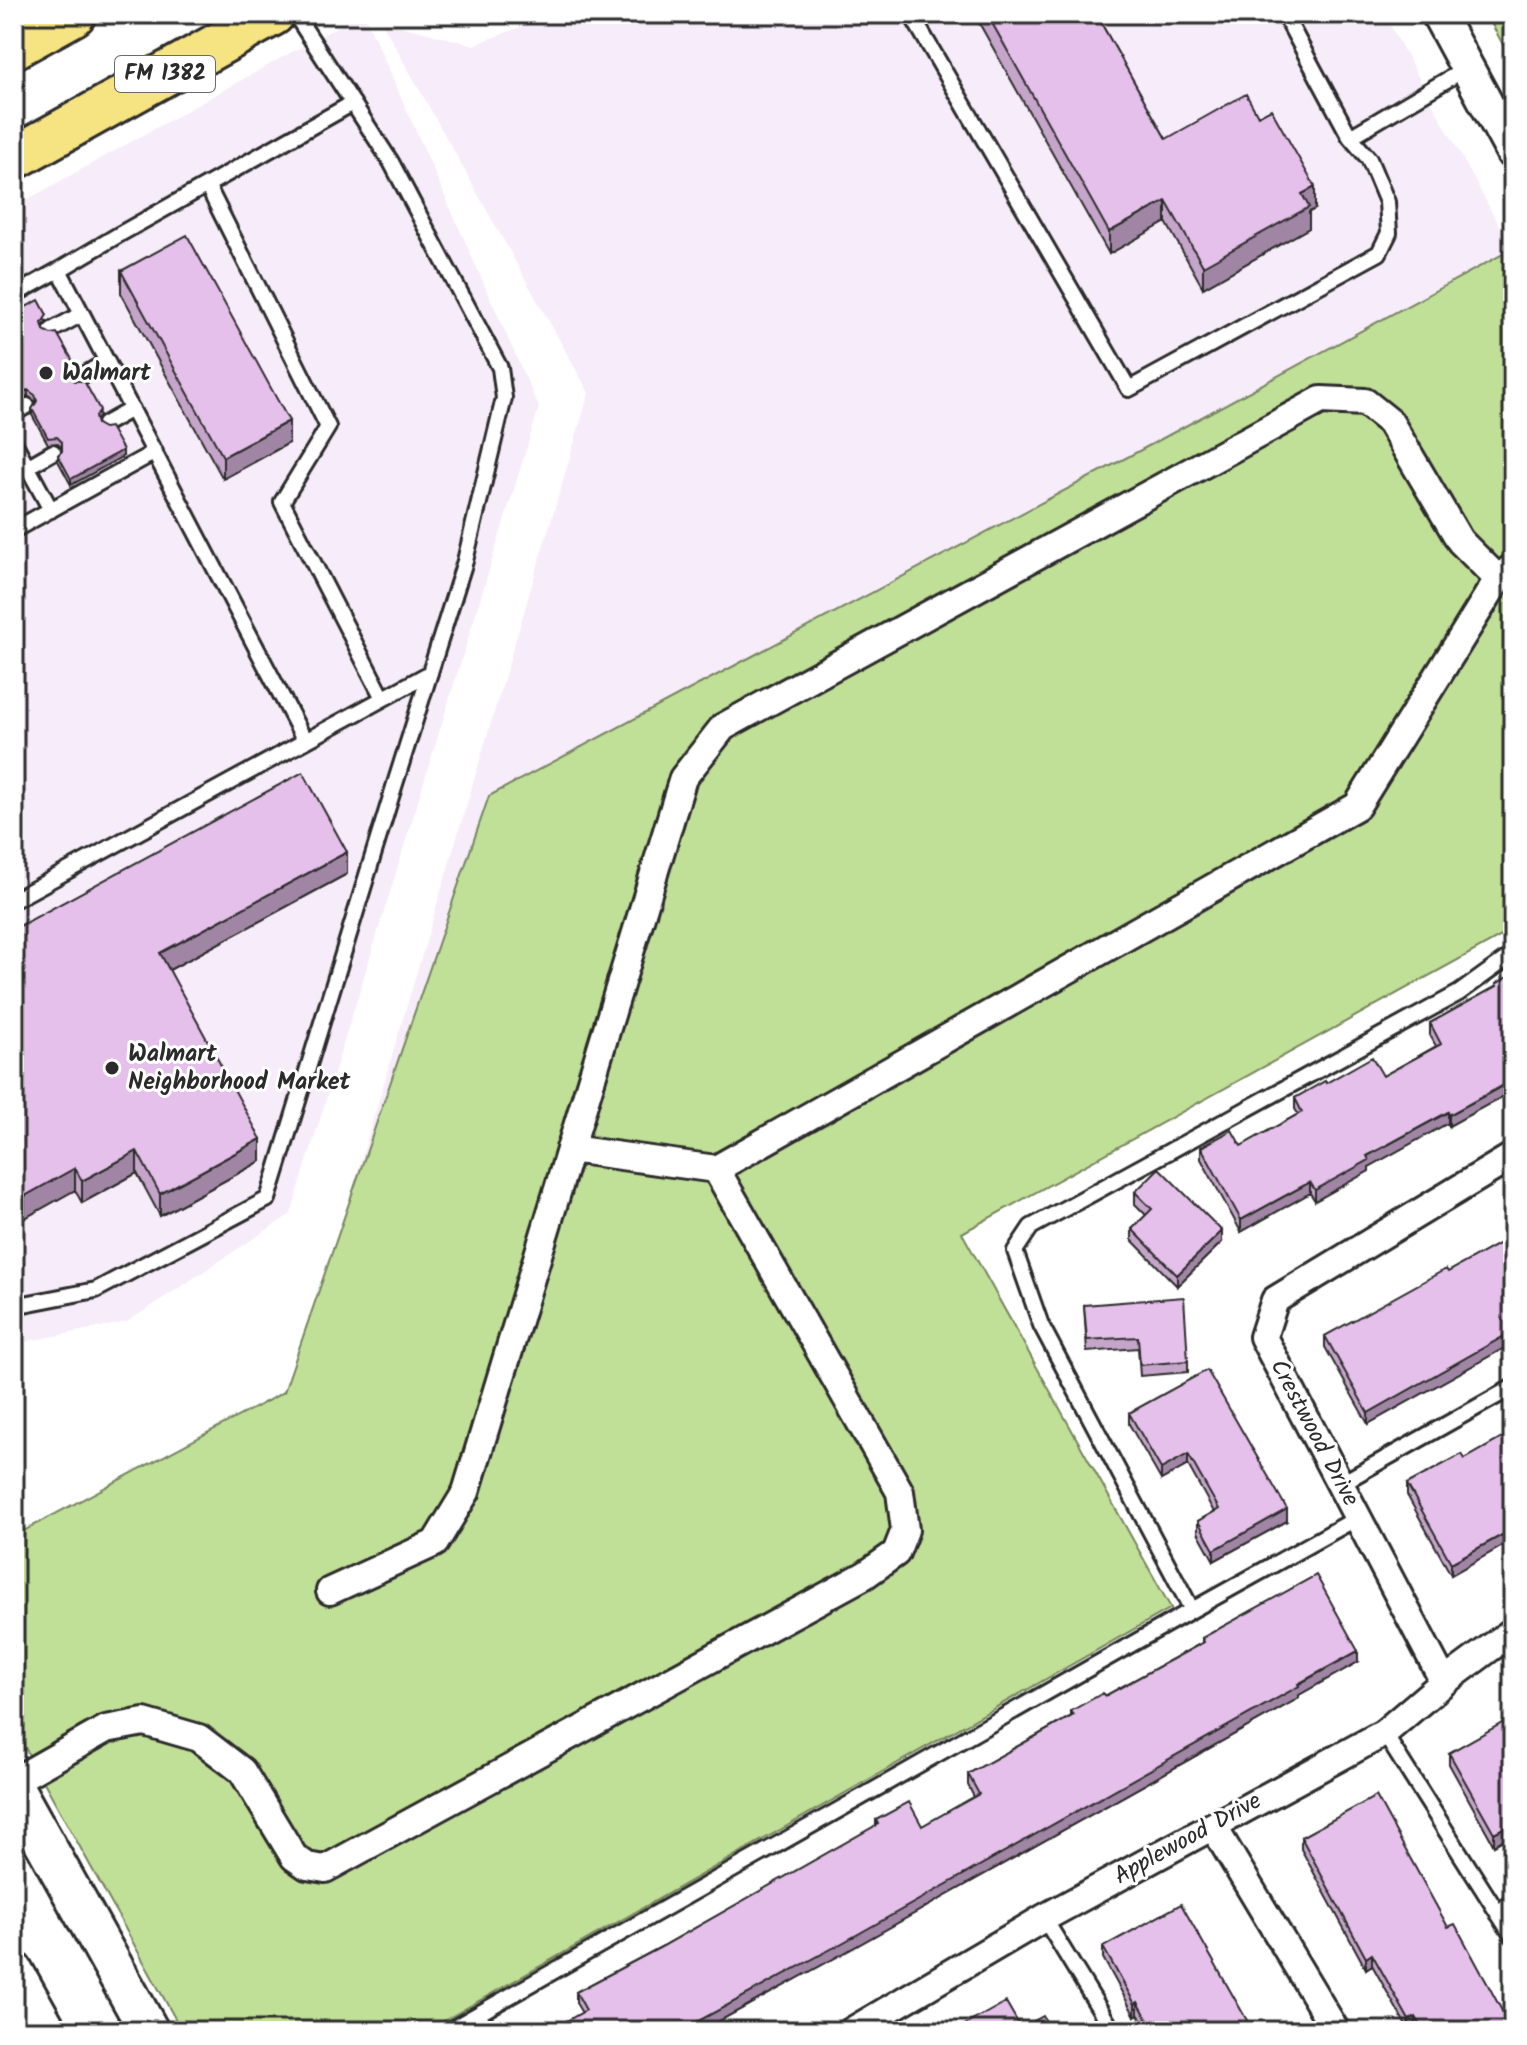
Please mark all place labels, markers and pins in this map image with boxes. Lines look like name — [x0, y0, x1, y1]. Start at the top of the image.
place label: Walmart — [62, 354, 152, 393]
marker: Walmart — [37, 364, 55, 382]
place label: Walmart Neighborhood Market — [128, 1035, 352, 1102]
marker: Walmart Neighborhood Market — [103, 1059, 121, 1077]

